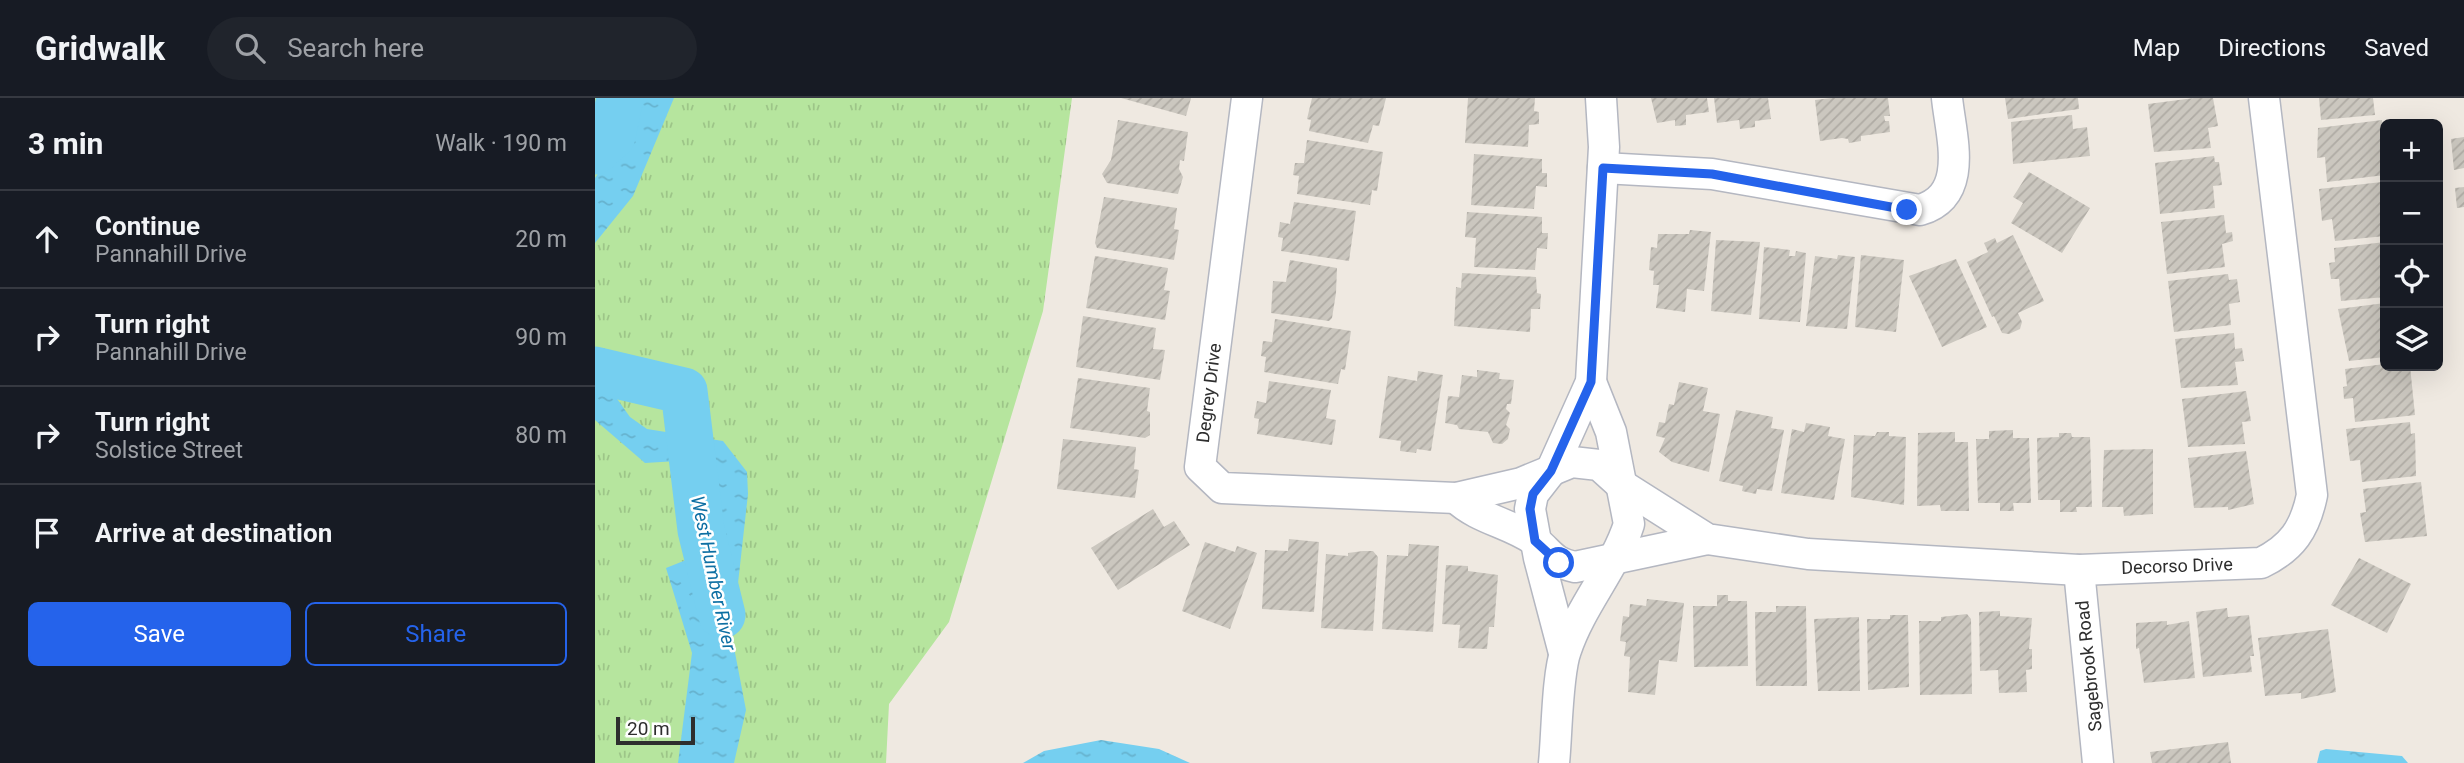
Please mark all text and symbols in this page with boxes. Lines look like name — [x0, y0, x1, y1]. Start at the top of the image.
search box — [207, 17, 697, 80]
text: Gridwalk — [35, 29, 165, 68]
icon: search — [231, 29, 269, 67]
text: Search here — [287, 33, 424, 63]
text: Map — [2133, 34, 2180, 62]
text: Directions — [2218, 34, 2326, 62]
text: Saved — [2364, 34, 2429, 62]
map controls — [2380, 119, 2443, 371]
button: + — [2380, 119, 2443, 182]
text: 3 min — [28, 126, 103, 161]
text: Walk · 190 m — [435, 130, 567, 157]
button: − — [2380, 182, 2443, 245]
route end — [1891, 194, 1922, 225]
text: Continue — [95, 211, 200, 241]
icon: ahead — [28, 220, 66, 258]
text: 20 m — [515, 226, 567, 253]
text: Pannahill Drive — [95, 241, 247, 268]
button: locate — [2380, 245, 2443, 308]
button: layers — [2380, 308, 2443, 371]
text: Turn right — [95, 309, 210, 339]
icon: right — [28, 318, 66, 356]
text: 90 m — [515, 324, 567, 351]
text: Pannahill Drive — [95, 339, 247, 366]
street label: Degrey Drive — [1192, 342, 1225, 444]
text: Turn right — [95, 407, 210, 437]
icon: right — [28, 416, 66, 454]
text: 80 m — [515, 422, 567, 449]
text: Solstice Street — [95, 437, 243, 464]
water label: West Humber River — [686, 494, 741, 653]
icon: arrive — [28, 514, 66, 552]
text: Arrive at destination — [95, 518, 332, 548]
route start — [1543, 547, 1574, 578]
street label: Decorso Drive — [2121, 553, 2233, 578]
street label: Sagebrook Road — [2071, 600, 2106, 733]
button: Save — [28, 602, 291, 666]
button: Share — [305, 602, 567, 666]
scale bar — [616, 714, 695, 746]
text: 20 m — [627, 717, 670, 740]

